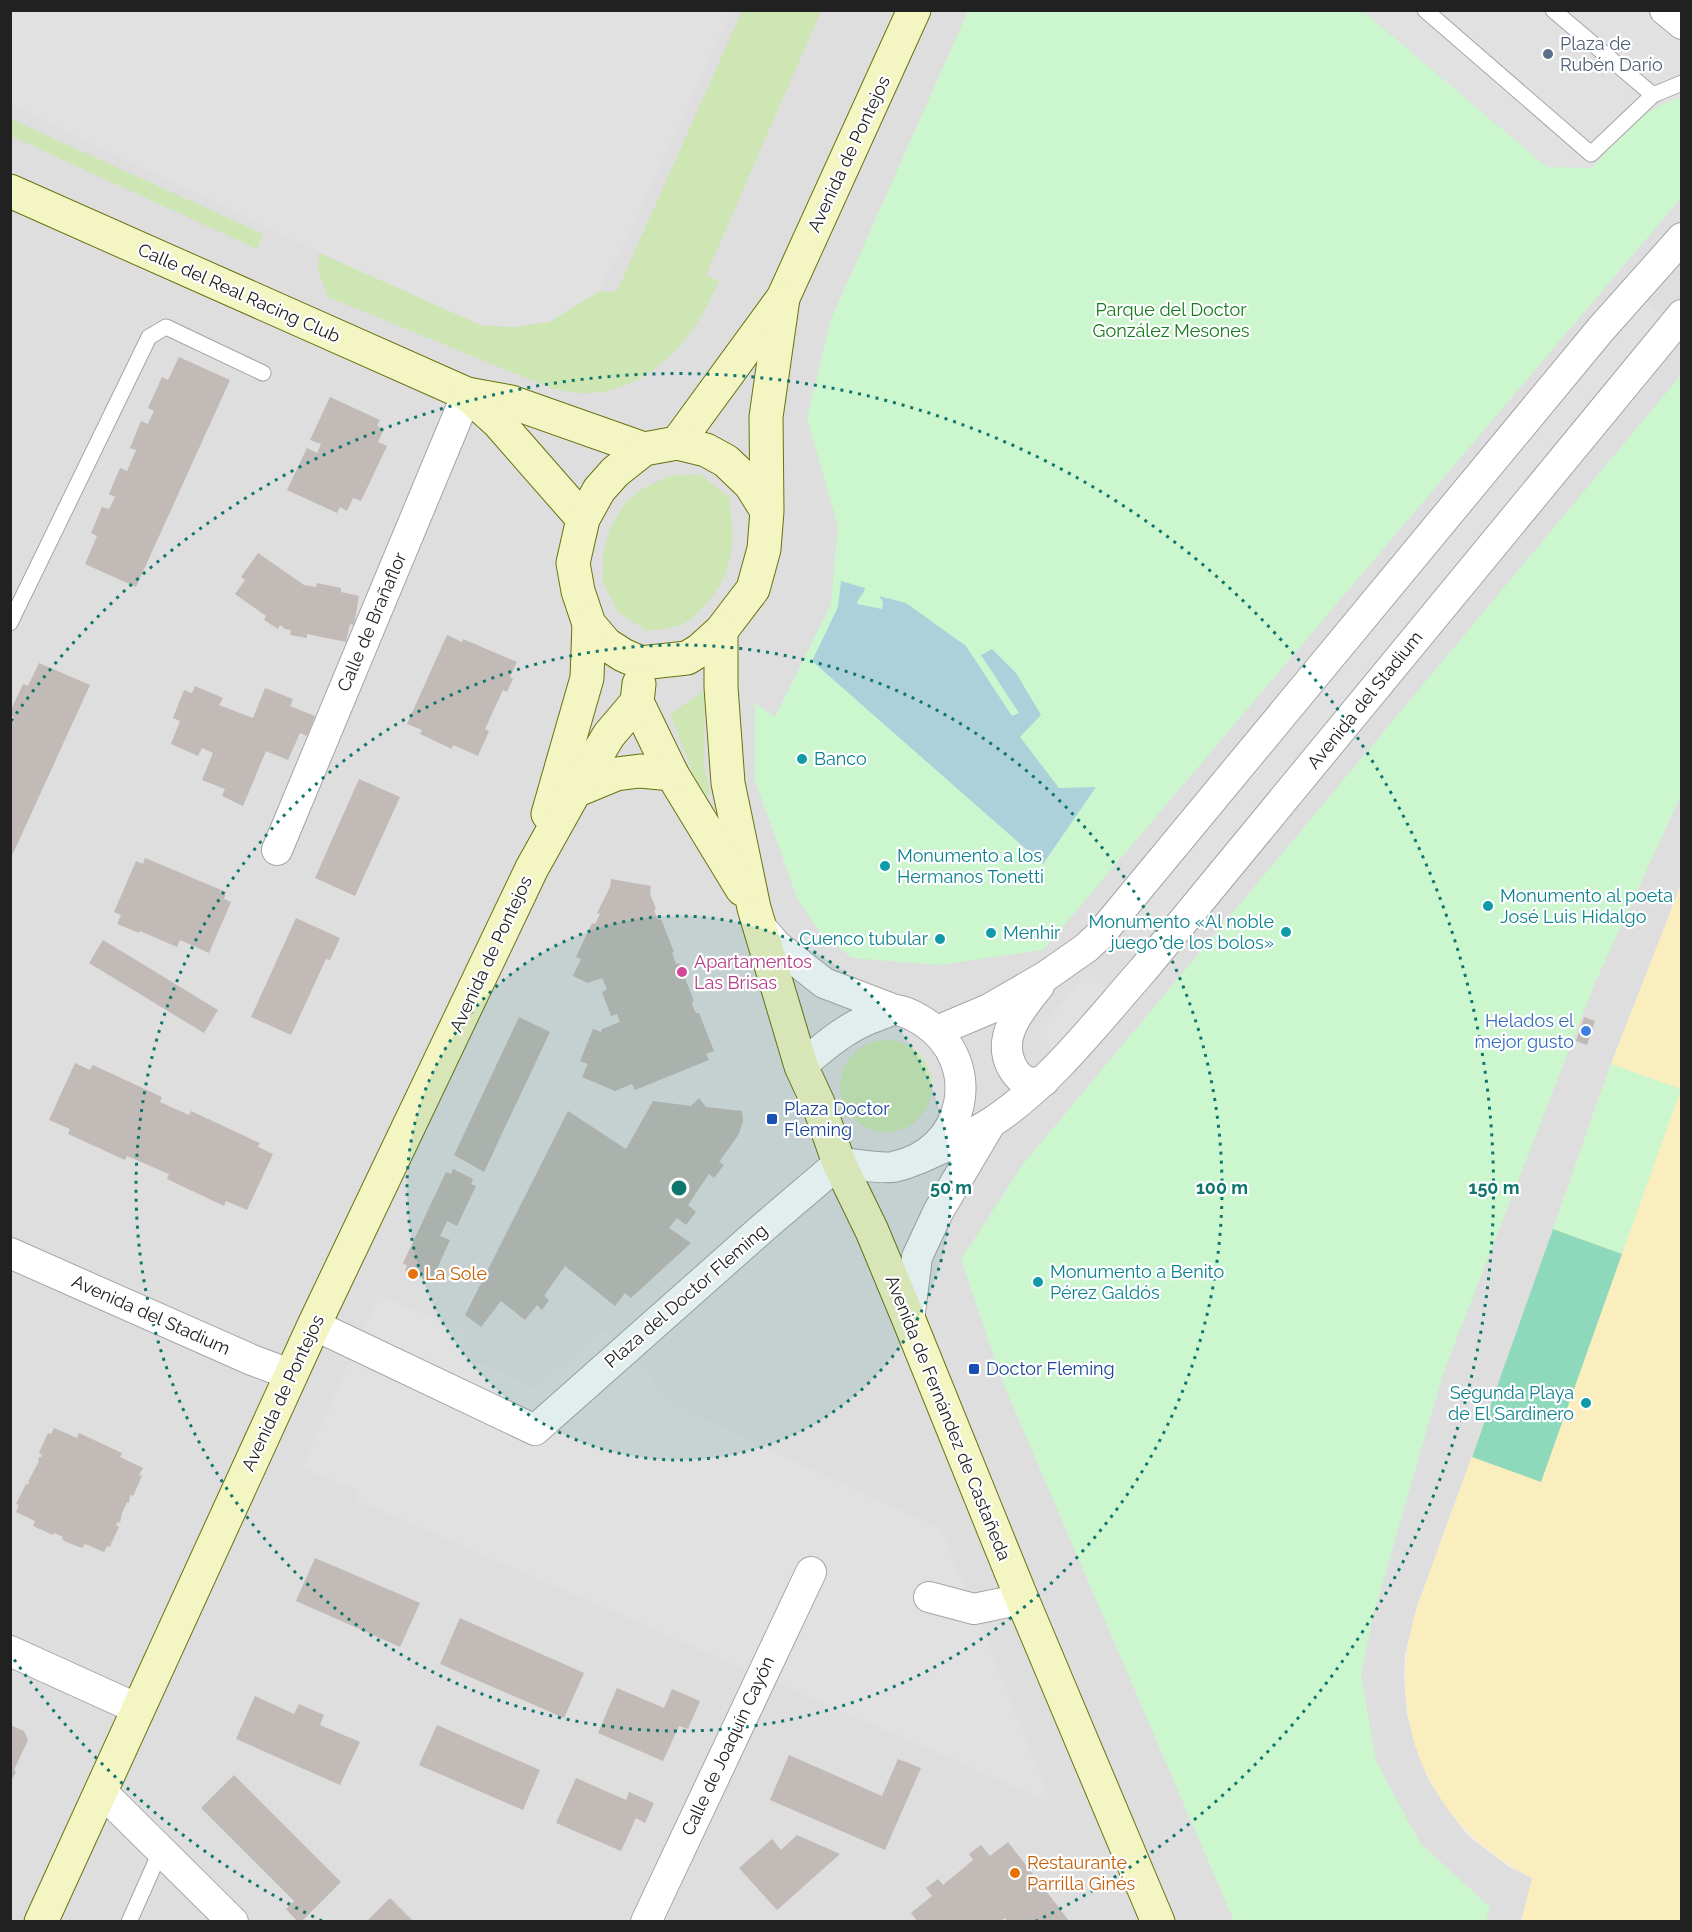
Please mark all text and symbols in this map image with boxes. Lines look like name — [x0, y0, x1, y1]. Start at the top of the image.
place label: Plaza de Rubén Darío — [1560, 33, 1663, 75]
marker: Plaza de Rubén Darío — [1541, 47, 1555, 61]
street label: Avenida de Pontejos — [803, 72, 894, 235]
street label: Calle del Real Racing Club — [135, 238, 344, 347]
park label: Parque del Doctor González Mesones — [1093, 299, 1250, 341]
street label: Calle de Brañaflor — [333, 548, 411, 695]
street label: Avenida del Stadium — [1303, 627, 1427, 773]
place label: Banco — [814, 748, 867, 769]
marker: Banco — [795, 752, 809, 766]
place label: Monumento a los Hermanos Tonetti — [897, 845, 1044, 887]
marker: Monumento a los Hermanos Tonetti — [878, 859, 892, 873]
street label: Avenida de Pontejos — [445, 872, 536, 1035]
place label: Monumento al poeta José Luis Hidalgo — [1500, 885, 1673, 927]
marker: Monumento al poeta José Luis Hidalgo — [1481, 899, 1495, 913]
place label: Monumento «Al noble juego de los bolos» — [1089, 911, 1274, 953]
place label: Menhir — [1003, 922, 1061, 943]
marker: Monumento «Al noble juego de los bolos» — [1279, 925, 1293, 939]
marker: Menhir — [984, 926, 998, 940]
place label: Cuenco tubular — [799, 928, 929, 949]
marker: Cuenco tubular — [933, 932, 947, 946]
place label: Apartamentos Las Brisas — [694, 951, 812, 993]
marker: Apartamentos Las Brisas — [675, 965, 689, 979]
place label: Helados el mejor gusto — [1475, 1010, 1574, 1052]
marker: Helados el mejor gusto — [1579, 1024, 1593, 1038]
place label: Plaza Doctor Fleming — [784, 1098, 890, 1140]
marker: Plaza Doctor Fleming — [765, 1112, 779, 1126]
text: 50 m — [930, 1177, 972, 1198]
text: 100 m — [1196, 1177, 1248, 1198]
text: 150 m — [1469, 1177, 1520, 1198]
centre of rings — [669, 1178, 689, 1198]
street label: Plaza del Doctor Fleming — [600, 1219, 771, 1372]
place label: Monumento a Benito Pérez Galdós — [1050, 1261, 1224, 1303]
place label: La Sole — [425, 1263, 487, 1284]
marker: La Sole — [406, 1267, 420, 1281]
street label: Avenida del Stadium — [69, 1270, 234, 1359]
street label: Avenida de Fernández de Castañeda — [881, 1272, 1015, 1563]
marker: Monumento a Benito Pérez Galdós — [1031, 1275, 1045, 1289]
street label: Avenida de Pontejos — [237, 1311, 328, 1474]
place label: Doctor Fleming — [986, 1358, 1115, 1379]
marker: Doctor Fleming — [967, 1362, 981, 1376]
place label: Segunda Playa de El Sardinero — [1448, 1382, 1574, 1424]
marker: Segunda Playa de El Sardinero — [1579, 1396, 1593, 1410]
street label: Calle de Joaquín Cayón — [677, 1653, 778, 1839]
place label: Restaurante Parrilla Ginés — [1027, 1852, 1136, 1894]
marker: Restaurante Parrilla Ginés — [1008, 1866, 1022, 1880]

